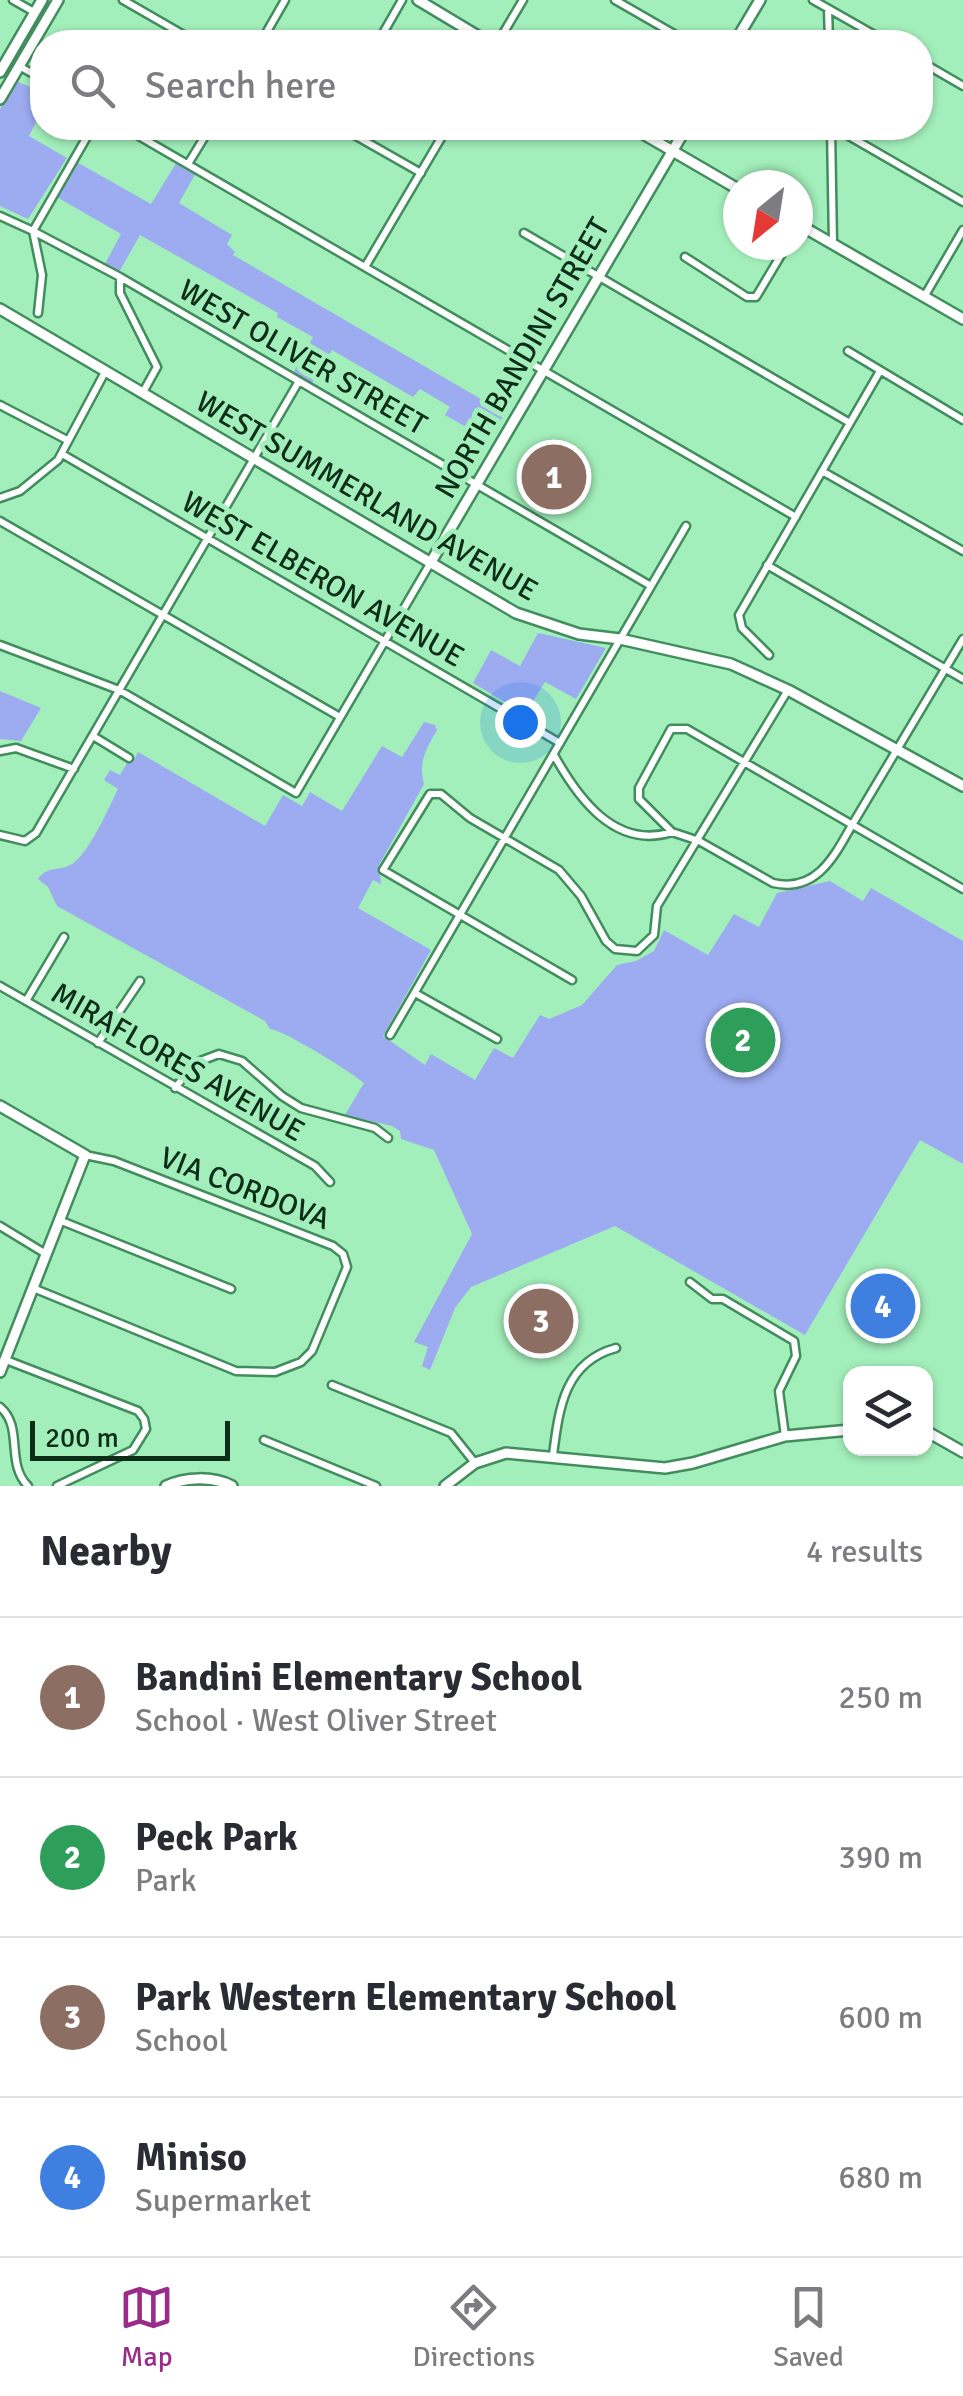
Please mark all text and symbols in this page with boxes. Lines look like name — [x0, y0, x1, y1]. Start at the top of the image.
search box — [30, 30, 933, 140]
icon: search — [65, 58, 120, 113]
text: Search here — [145, 62, 337, 109]
north arrow — [723, 170, 813, 260]
street label: NORTH BANDINI STREET — [427, 211, 618, 505]
street label: WEST OLIVER STREET — [172, 271, 433, 444]
street label: WEST SUMMERLAND AVENUE — [189, 383, 544, 610]
pin: 1 — [522, 440, 586, 514]
street label: WEST ELBERON AVENUE — [175, 483, 471, 675]
your location — [495, 697, 546, 748]
street label: MIRAFLORES AVENUE — [45, 975, 311, 1150]
pin: 2 — [710, 1002, 776, 1078]
street label: VIA CORDOVA — [154, 1139, 335, 1238]
pin: 4 — [850, 1268, 916, 1344]
pin: 3 — [508, 1284, 574, 1358]
map controls — [843, 1366, 933, 1456]
button: layers — [843, 1366, 933, 1456]
scale bar — [30, 1416, 230, 1460]
text: 200 m — [45, 1421, 119, 1455]
text: Nearby — [40, 1526, 172, 1577]
text: 4 results — [806, 1532, 923, 1571]
text: Bandini Elementary School — [135, 1654, 582, 1701]
text: 1 — [64, 1678, 81, 1717]
text: 250 m — [839, 1678, 923, 1717]
text: School · West Oliver Street — [135, 1701, 497, 1740]
text: Peck Park — [135, 1814, 298, 1861]
text: 2 — [64, 1838, 81, 1877]
text: 390 m — [839, 1838, 923, 1877]
text: Park — [135, 1861, 197, 1900]
text: Park Western Elementary School — [135, 1974, 676, 2021]
text: 3 — [64, 1998, 81, 2037]
text: 600 m — [839, 1998, 923, 2037]
text: School — [135, 2021, 228, 2060]
text: Miniso — [135, 2134, 247, 2181]
text: 4 — [64, 2158, 81, 2197]
text: 680 m — [839, 2158, 923, 2197]
text: Supermarket — [135, 2181, 311, 2220]
tab: Map — [119, 2280, 174, 2374]
tab: Directions — [413, 2280, 535, 2374]
tab: Saved — [773, 2280, 844, 2374]

